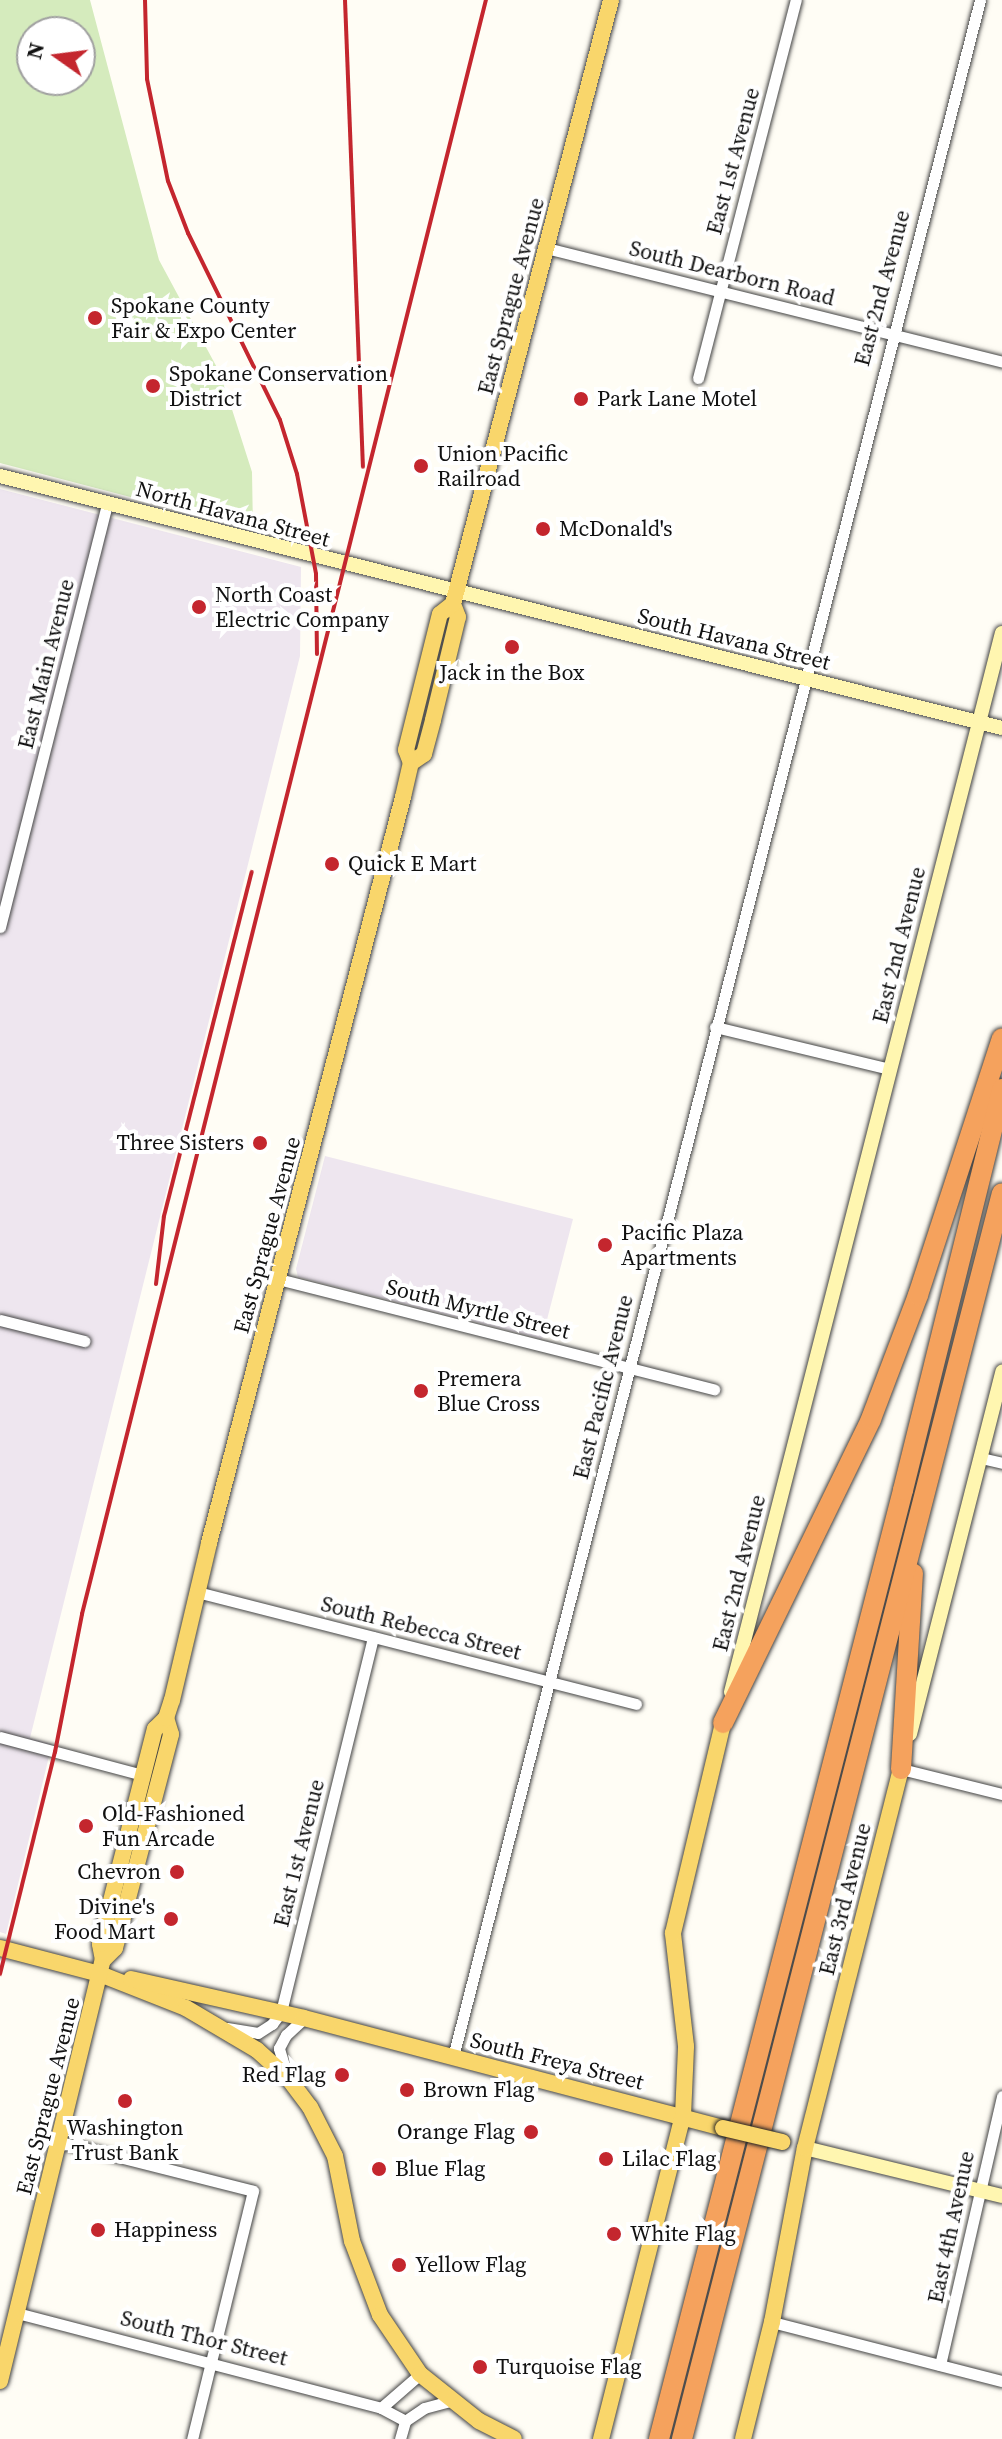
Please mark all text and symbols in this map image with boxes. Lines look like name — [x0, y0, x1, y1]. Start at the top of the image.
north arrow — [16, 16, 96, 96]
text: N — [18, 39, 51, 62]
street label: East 1st Avenue — [701, 84, 765, 238]
street label: East Sprague Avenue — [472, 195, 550, 397]
street label: East 2nd Avenue — [848, 207, 916, 369]
street label: South Dearborn Road — [627, 235, 837, 311]
place label: Spokane County Fair & Expo Center — [111, 292, 296, 344]
marker: Spokane County Fair & Expo Center — [86, 309, 104, 327]
place label: Spokane Conservation District — [169, 360, 388, 412]
marker: Spokane Conservation District — [144, 377, 162, 395]
place label: Park Lane Motel — [597, 386, 757, 412]
marker: Park Lane Motel — [572, 390, 590, 408]
place label: Union Pacific Railroad — [437, 440, 568, 492]
marker: Union Pacific Railroad — [412, 457, 430, 475]
street label: North Havana Street — [133, 475, 333, 553]
place label: McDonald's — [559, 516, 673, 542]
marker: McDonald's — [534, 520, 552, 538]
street label: East Main Avenue — [12, 576, 80, 752]
place label: North Coast Electric Company — [215, 581, 389, 632]
marker: North Coast Electric Company — [190, 598, 208, 616]
street label: South Havana Street — [635, 602, 833, 676]
marker: Jack in the Box — [503, 638, 521, 656]
place label: Jack in the Box — [439, 660, 585, 686]
place label: Quick E Mart — [348, 851, 476, 877]
marker: Quick E Mart — [323, 855, 341, 873]
street label: East 2nd Avenue — [867, 864, 931, 1026]
place label: Three Sisters — [116, 1130, 244, 1156]
street label: East Sprague Avenue — [228, 1134, 306, 1336]
marker: Three Sisters — [251, 1134, 269, 1152]
place label: Pacific Plaza Apartments — [621, 1219, 743, 1270]
marker: Pacific Plaza Apartments — [596, 1236, 614, 1254]
street label: South Myrtle Street — [383, 1273, 573, 1345]
street label: East Pacific Avenue — [567, 1292, 639, 1482]
place label: Premera Blue Cross — [437, 1365, 540, 1416]
marker: Premera Blue Cross — [412, 1382, 430, 1400]
street label: East 2nd Avenue — [707, 1492, 771, 1654]
street label: South Rebecca Street — [318, 1590, 524, 1666]
street label: East 1st Avenue — [268, 1776, 330, 1930]
place label: Old-Fashioned Fun Arcade — [102, 1800, 245, 1852]
marker: Old-Fashioned Fun Arcade — [77, 1817, 95, 1835]
street label: East 3rd Avenue — [813, 1820, 877, 1978]
place label: Chevron — [77, 1859, 161, 1885]
marker: Chevron — [168, 1863, 186, 1881]
place label: Divine's Food Mart — [54, 1893, 155, 1944]
marker: Divine's Food Mart — [162, 1910, 180, 1928]
street label: East Sprague Avenue — [11, 1994, 85, 2198]
street label: South Freya Street — [467, 2027, 647, 2095]
place label: Red Flag — [242, 2062, 326, 2088]
marker: Red Flag — [333, 2066, 351, 2084]
place label: Brown Flag — [423, 2077, 535, 2103]
marker: Brown Flag — [398, 2081, 416, 2099]
marker: Washington Trust Bank — [116, 2092, 134, 2110]
place label: Washington Trust Bank — [66, 2114, 184, 2166]
place label: Orange Flag — [397, 2119, 515, 2145]
marker: Orange Flag — [522, 2123, 540, 2141]
place label: Lilac Flag — [622, 2146, 717, 2172]
street label: East 4th Avenue — [922, 2148, 980, 2306]
marker: Lilac Flag — [597, 2150, 615, 2168]
place label: Blue Flag — [395, 2156, 485, 2182]
marker: Blue Flag — [370, 2160, 388, 2178]
place label: Happiness — [114, 2217, 217, 2243]
marker: Happiness — [89, 2221, 107, 2239]
place label: White Flag — [630, 2221, 736, 2247]
marker: White Flag — [605, 2225, 623, 2243]
place label: Yellow Flag — [415, 2252, 527, 2278]
marker: Yellow Flag — [390, 2256, 408, 2274]
street label: South Thor Street — [118, 2304, 290, 2372]
place label: Turquoise Flag — [496, 2354, 642, 2380]
marker: Turquoise Flag — [471, 2358, 489, 2376]

